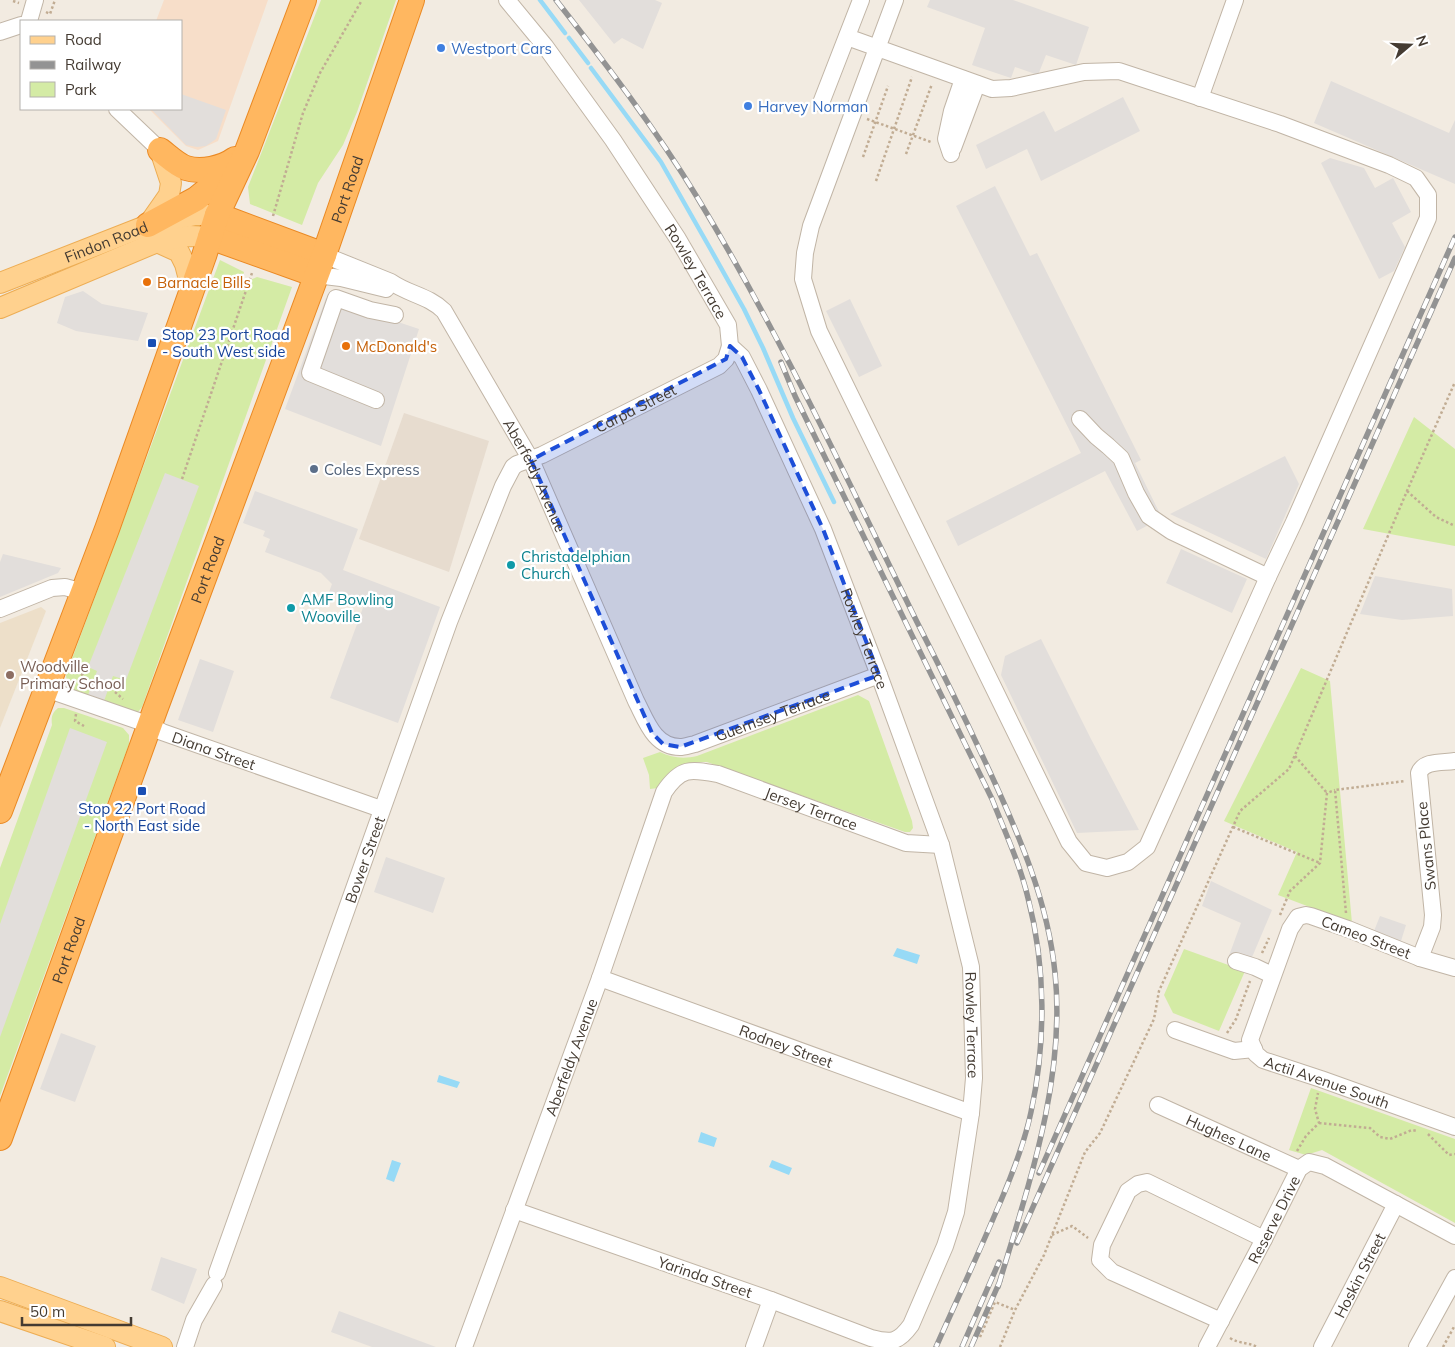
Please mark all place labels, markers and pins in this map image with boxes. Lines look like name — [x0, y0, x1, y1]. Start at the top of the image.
place label: Westport Cars — [451, 39, 552, 58]
marker: Westport Cars — [435, 42, 447, 54]
place label: Harvey Norman — [758, 97, 868, 116]
marker: Harvey Norman — [742, 100, 754, 112]
place label: Barnacle Bills — [157, 273, 251, 292]
marker: Barnacle Bills — [141, 276, 153, 288]
place label: Stop 23 Port Road - South West side — [162, 325, 290, 361]
marker: Stop 23 Port Road - South West side — [146, 337, 158, 349]
place label: McDonald's — [356, 337, 437, 356]
marker: McDonald's — [340, 340, 352, 352]
place label: Coles Express — [324, 460, 420, 479]
marker: Coles Express — [308, 463, 320, 475]
place label: Christadelphian Church — [521, 547, 631, 583]
marker: Christadelphian Church — [505, 559, 517, 571]
place label: AMF Bowling Wooville — [301, 590, 394, 626]
marker: AMF Bowling Wooville — [285, 602, 297, 614]
place label: Woodville Primary School — [20, 657, 125, 693]
marker: Woodville Primary School — [4, 669, 16, 681]
marker: Stop 22 Port Road - North East side — [136, 785, 148, 797]
place label: Stop 22 Port Road - North East side — [78, 799, 206, 835]

